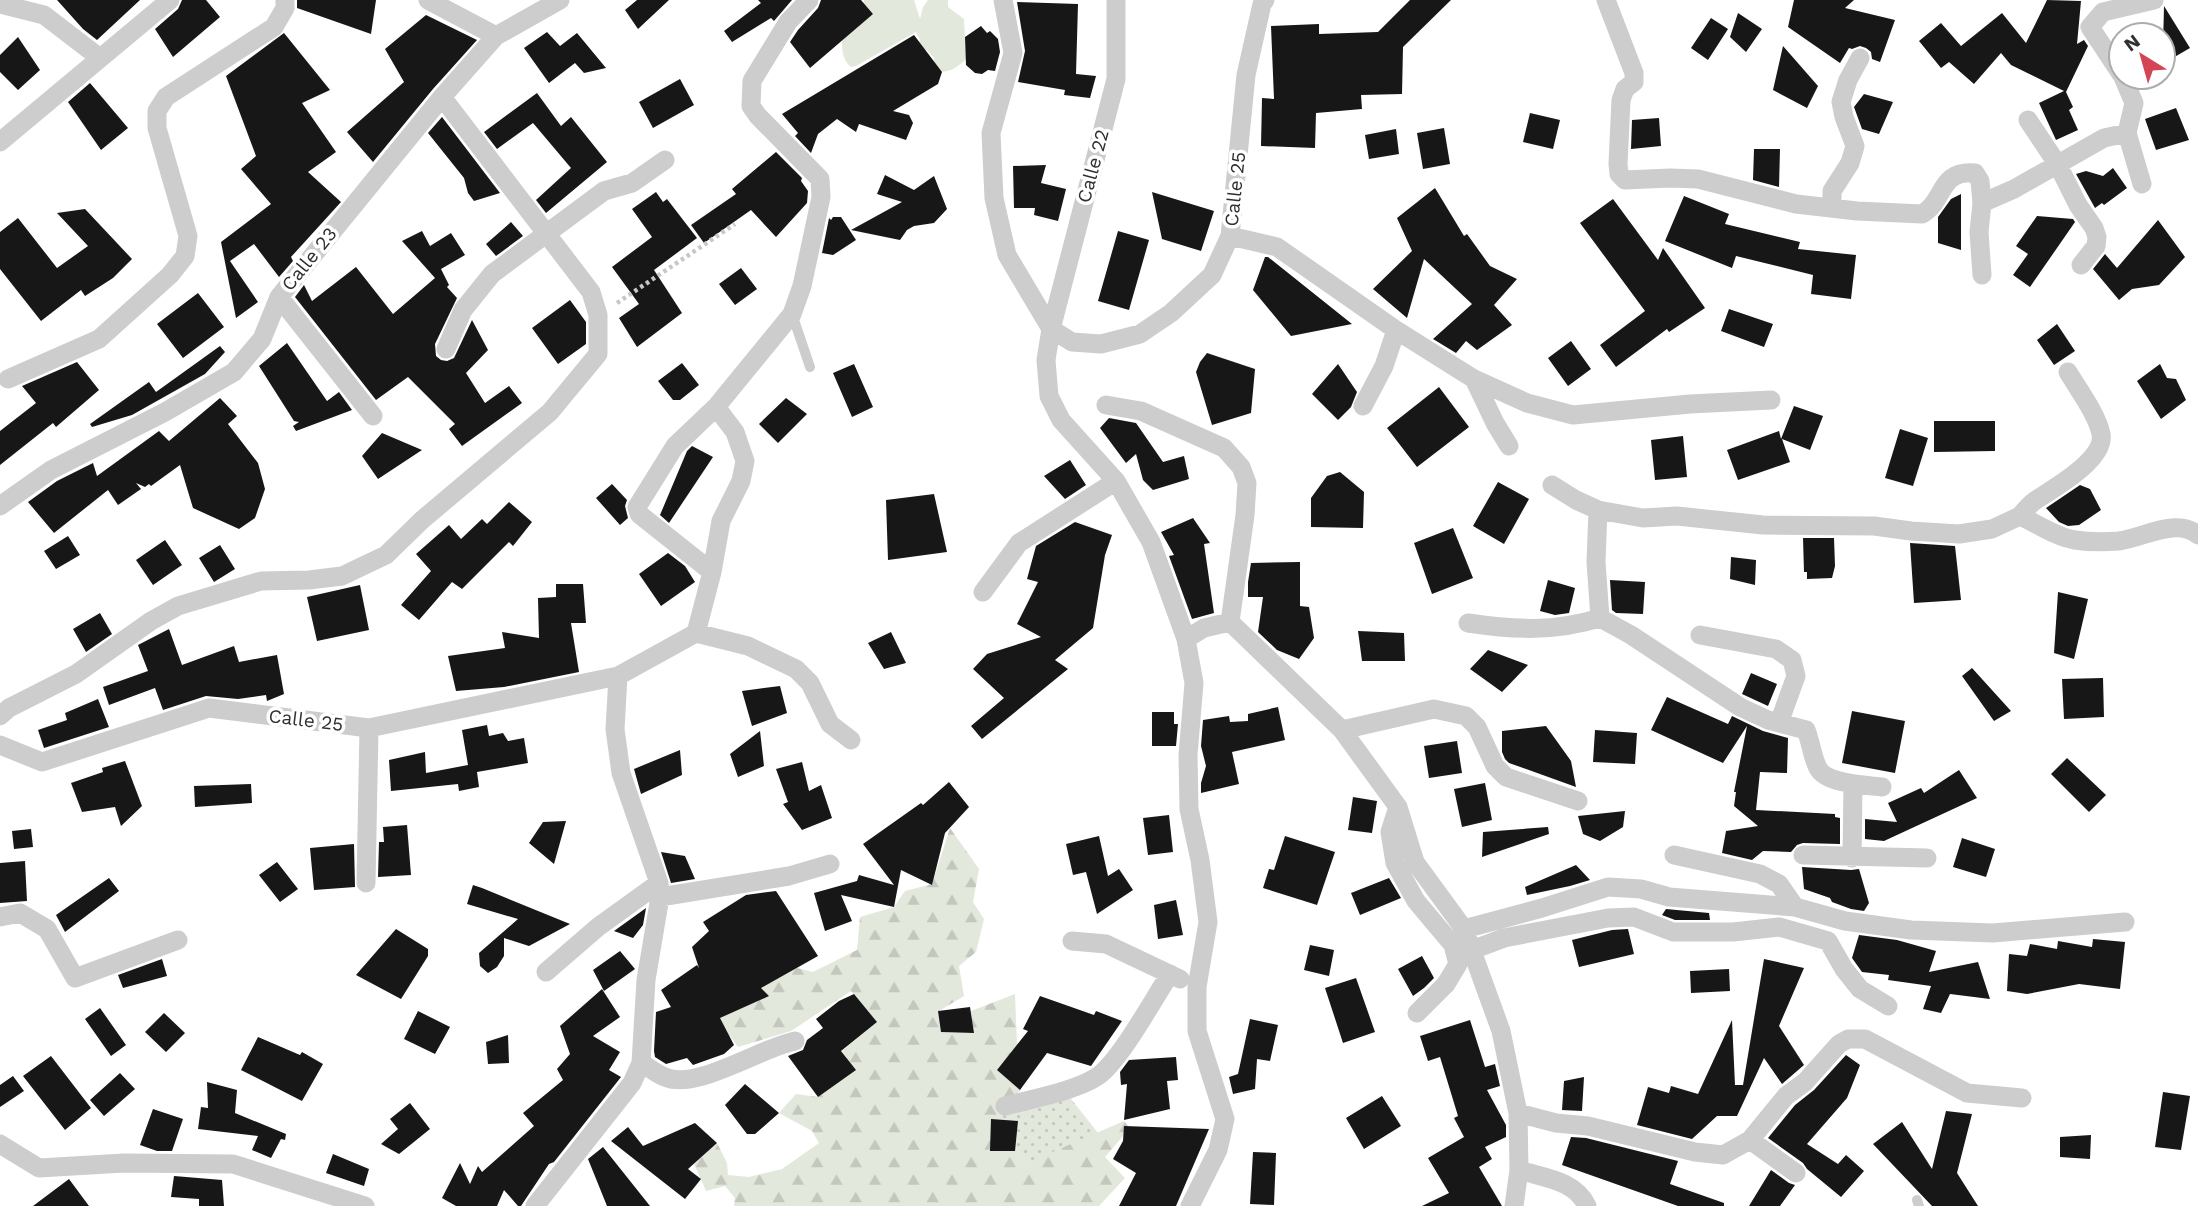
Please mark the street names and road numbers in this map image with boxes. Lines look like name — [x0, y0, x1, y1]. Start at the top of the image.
street label: Calle 22 — [1072, 127, 1114, 205]
street label: Calle 25 — [1220, 151, 1250, 227]
street label: Calle 23 — [276, 223, 342, 295]
street label: Calle 25 — [267, 704, 345, 736]

